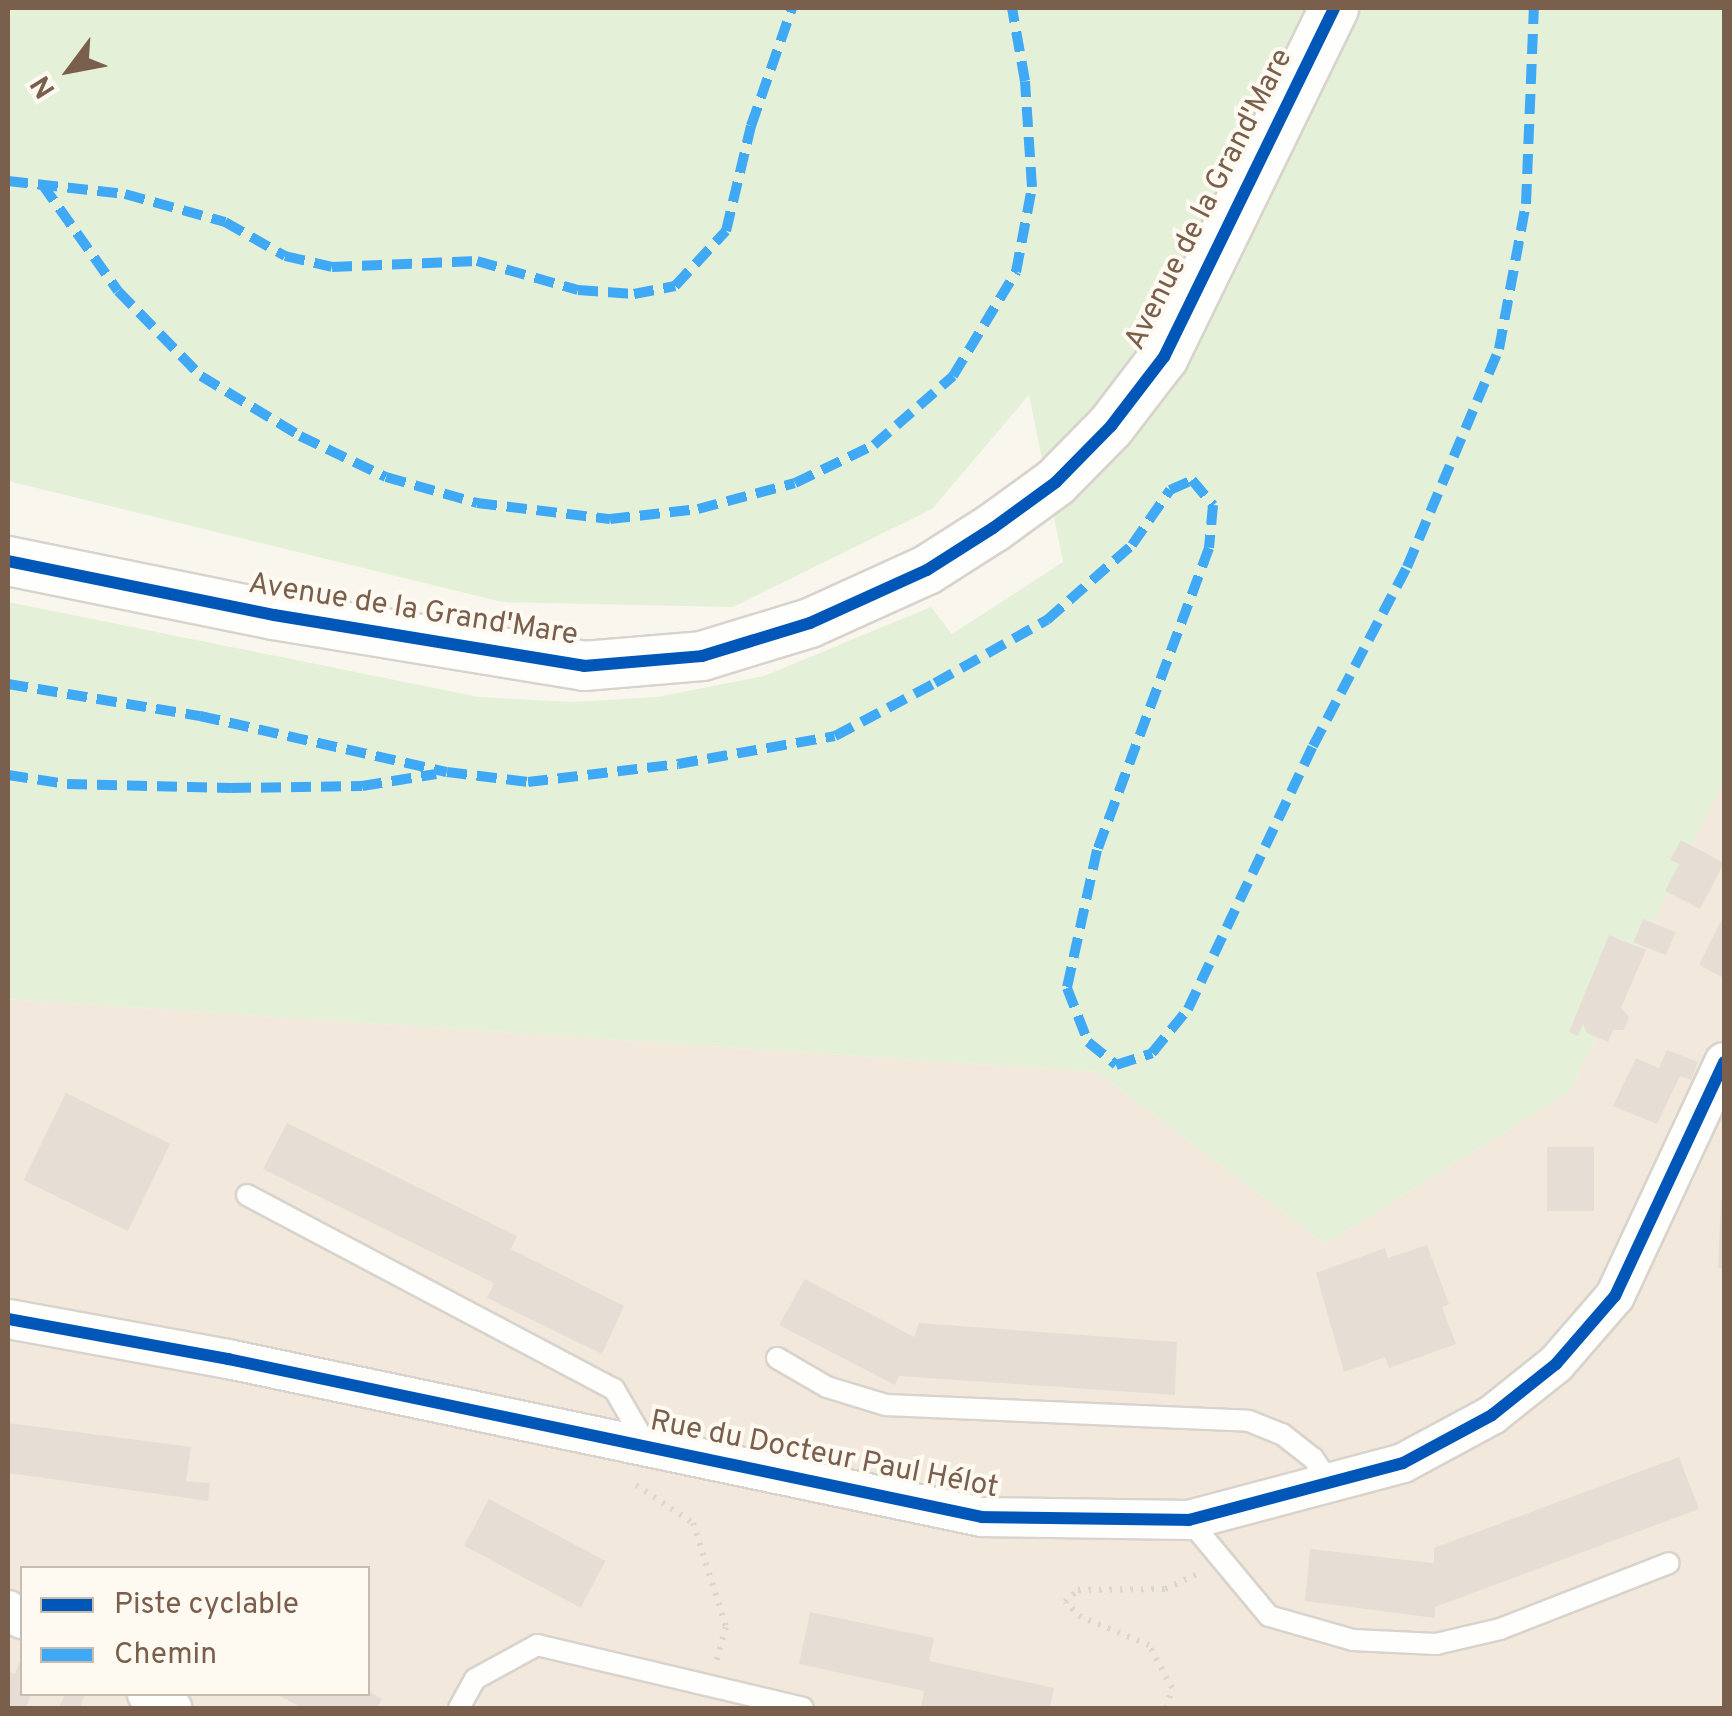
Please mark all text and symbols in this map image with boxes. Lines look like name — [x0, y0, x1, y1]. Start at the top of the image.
north arrow — [20, 20, 120, 120]
street label: Avenue de la Grand'Mare — [1118, 43, 1302, 357]
text: N — [24, 68, 65, 104]
street label: Avenue de la Grand'Mare — [246, 567, 580, 655]
street label: Rue du Docteur Paul Hélot — [647, 1405, 1001, 1507]
legend — [20, 1566, 370, 1696]
text: Piste cyclable — [114, 1587, 299, 1624]
text: Chemin — [114, 1637, 217, 1674]

